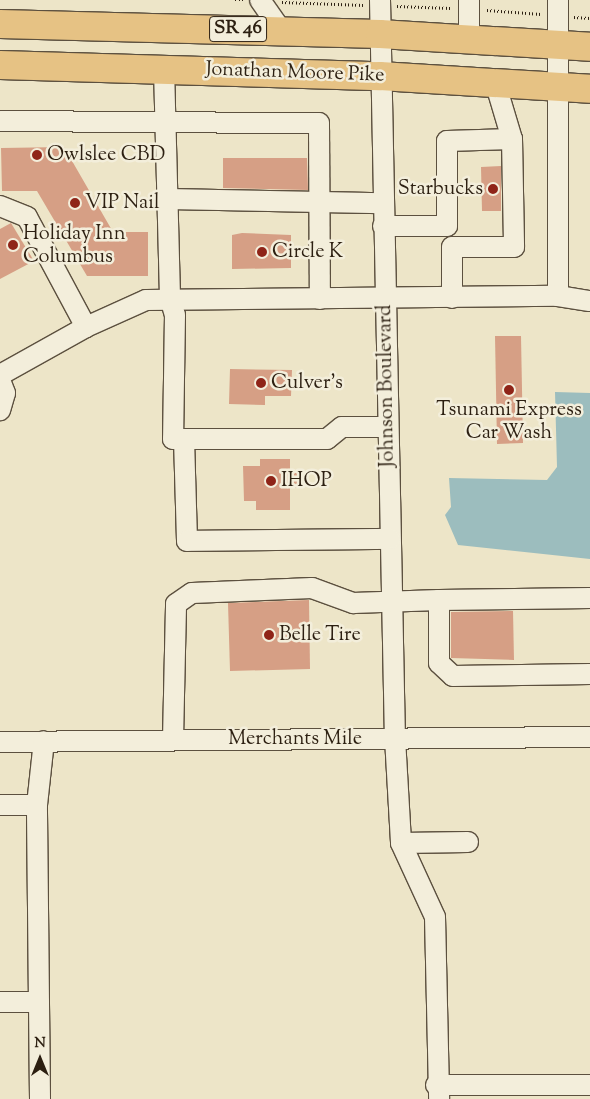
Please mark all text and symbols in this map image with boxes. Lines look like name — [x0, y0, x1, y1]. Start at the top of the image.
road number: SR 46 — [208, 12, 268, 46]
street label: Jonathan Moore Pike — [205, 58, 385, 88]
place label: Owlslee CBD — [47, 143, 165, 167]
marker: Owlslee CBD — [31, 149, 43, 161]
place label: Starbucks — [398, 177, 483, 201]
marker: Starbucks — [487, 183, 499, 195]
place label: VIP Nail — [85, 191, 160, 215]
marker: VIP Nail — [69, 197, 81, 209]
place label: Holiday Inn Columbus — [23, 222, 125, 269]
marker: Holiday Inn Columbus — [7, 239, 19, 251]
place label: Circle K — [272, 240, 343, 264]
marker: Circle K — [256, 246, 268, 258]
street label: Johnson Boulevard — [374, 304, 400, 468]
place label: Culver's — [271, 371, 343, 395]
marker: Culver's — [255, 377, 267, 389]
marker: Tsunami Express Car Wash — [503, 384, 515, 396]
place label: Tsunami Express Car Wash — [436, 398, 582, 445]
place label: IHOP — [281, 469, 332, 493]
marker: IHOP — [265, 475, 277, 487]
place label: Belle Tire — [279, 623, 361, 647]
marker: Belle Tire — [263, 629, 275, 641]
street label: Merchants Mile — [228, 727, 362, 751]
north arrow — [15, 1034, 65, 1084]
text: N — [34, 1034, 46, 1054]

